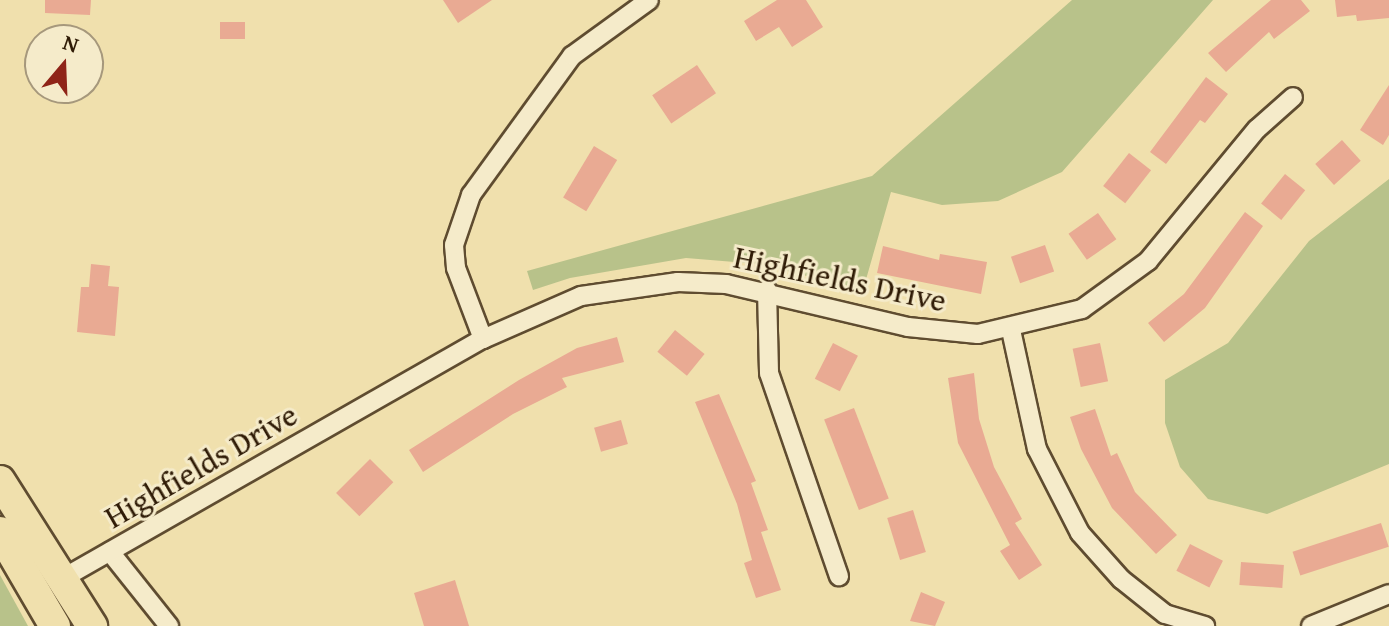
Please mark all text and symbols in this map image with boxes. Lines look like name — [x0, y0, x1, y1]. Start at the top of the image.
north arrow — [24, 24, 104, 104]
text: N — [59, 26, 83, 61]
street label: Highfields Drive — [730, 238, 950, 320]
street label: Highfields Drive — [98, 395, 304, 537]

